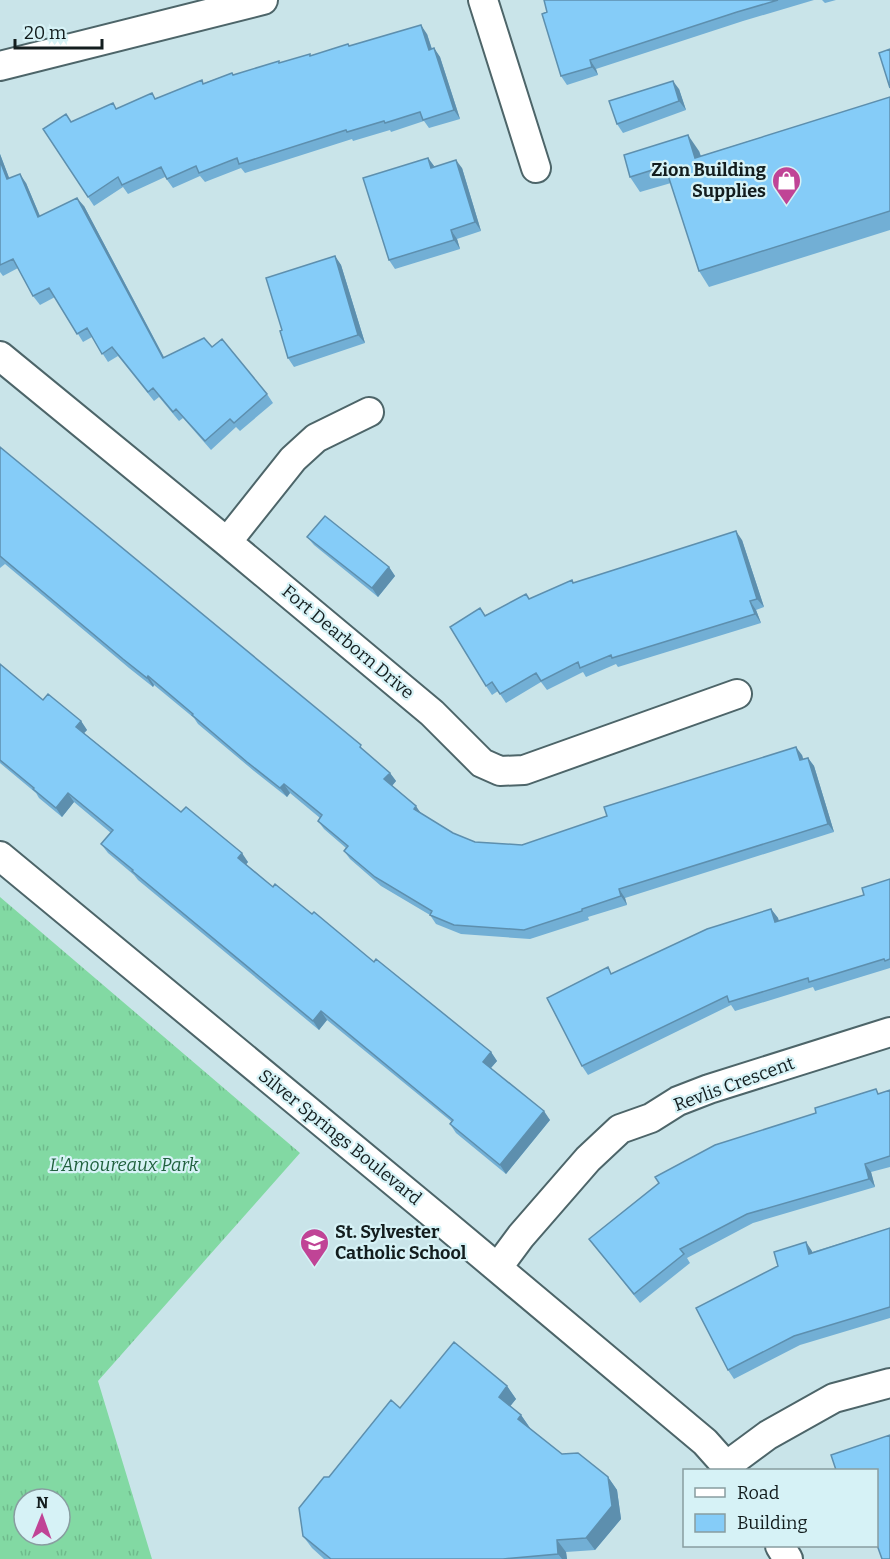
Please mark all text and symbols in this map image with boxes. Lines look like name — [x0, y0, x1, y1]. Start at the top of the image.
scale bar — [15, 12, 102, 50]
text: 20 m — [24, 22, 66, 44]
place label: Zion Building Supplies — [651, 159, 767, 202]
shop icon: Zion Building Supplies — [771, 164, 803, 206]
street label: Fort Dearborn Drive — [277, 580, 419, 704]
street label: Revlis Crescent — [671, 1052, 798, 1116]
street label: Silver Springs Boulevard — [254, 1064, 426, 1210]
park label: L'Amoureaux Park — [50, 1154, 199, 1176]
place label: St. Sylvester Catholic School — [335, 1221, 467, 1264]
school or university icon: St. Sylvester Catholic School — [298, 1226, 330, 1268]
legend — [683, 1469, 878, 1547]
text: Road — [737, 1482, 780, 1504]
north arrow — [12, 1487, 72, 1547]
text: N — [36, 1493, 49, 1512]
text: Building — [737, 1512, 808, 1534]

